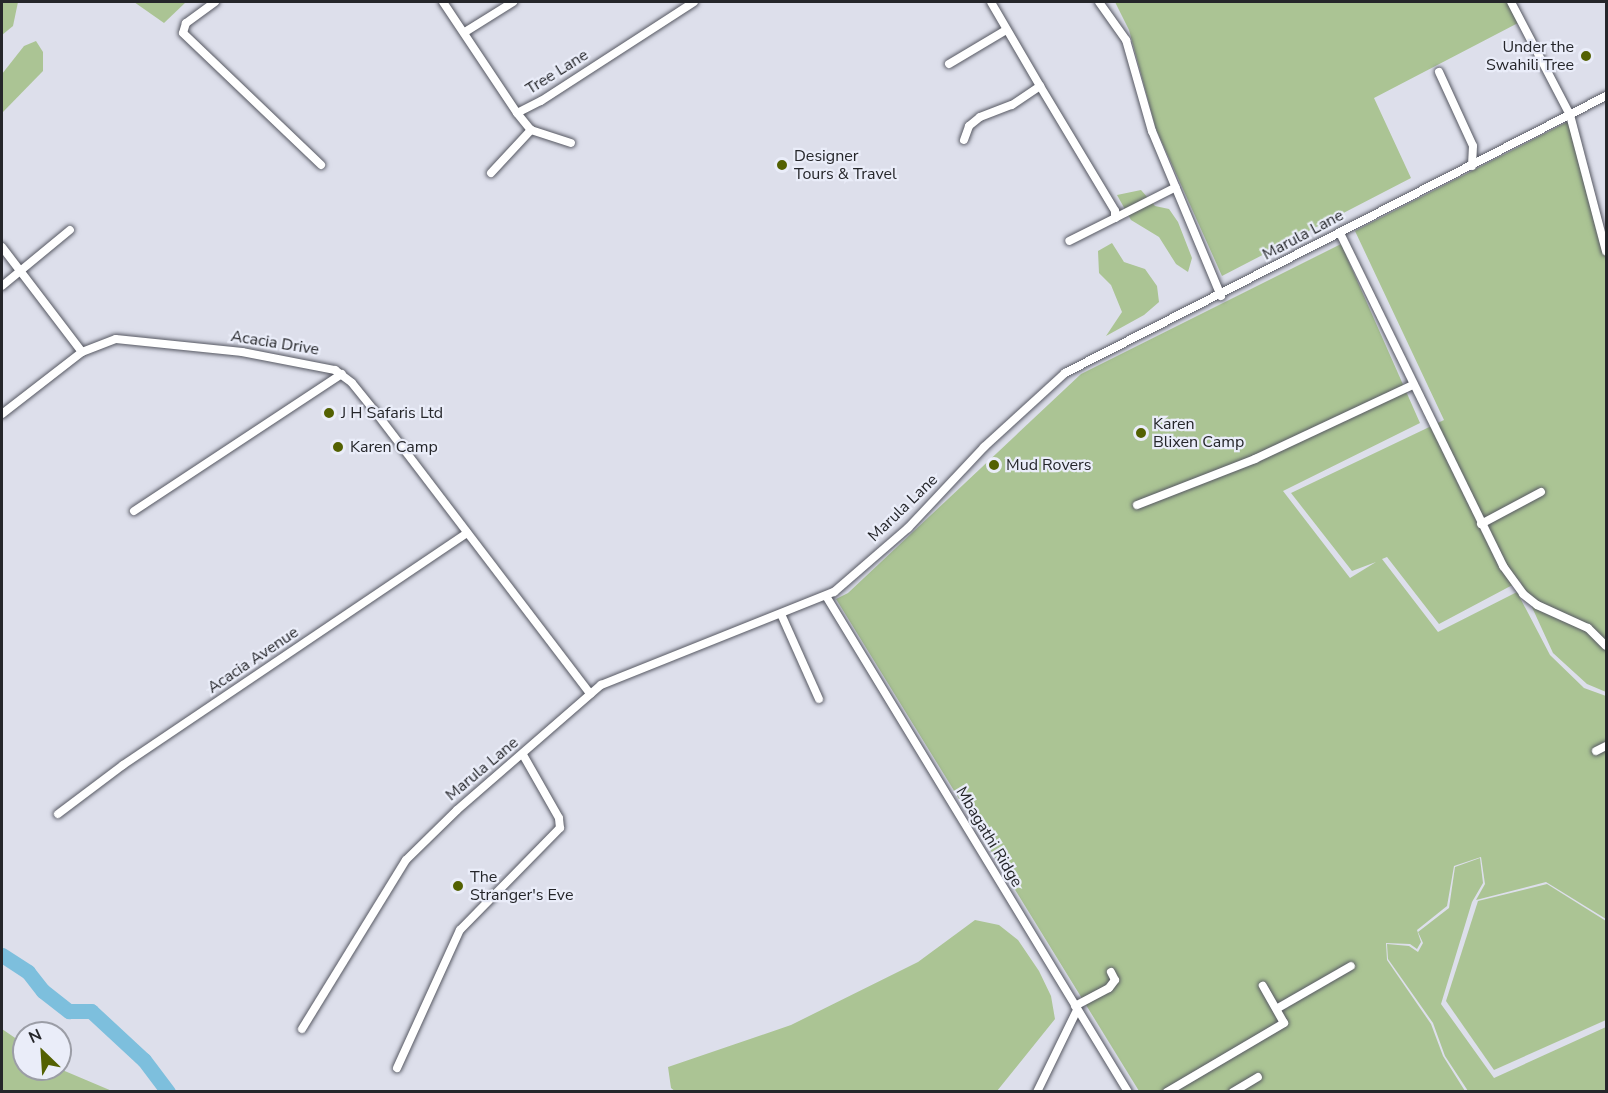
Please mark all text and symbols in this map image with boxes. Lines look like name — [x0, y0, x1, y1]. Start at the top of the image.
place label: Under the Swahili Tree — [1486, 37, 1574, 75]
street label: Tree Lane — [522, 45, 592, 99]
marker: Under the Swahili Tree — [1579, 49, 1593, 63]
place label: Designer Tours & Travel — [794, 146, 897, 184]
marker: Designer Tours & Travel — [775, 158, 789, 172]
street label: Marula Lane — [1259, 206, 1347, 264]
street label: Acacia Drive — [230, 327, 320, 359]
place label: J H Safaris Ltd — [341, 403, 443, 423]
marker: J H Safaris Ltd — [322, 406, 336, 420]
place label: Karen Blixen Camp — [1153, 414, 1244, 452]
marker: Karen Blixen Camp — [1134, 426, 1148, 440]
place label: Karen Camp — [350, 437, 438, 457]
marker: Karen Camp — [331, 440, 345, 454]
place label: Mud Rovers — [1006, 455, 1091, 475]
marker: Mud Rovers — [987, 458, 1001, 472]
street label: Marula Lane — [864, 470, 942, 546]
street label: Acacia Avenue — [204, 623, 302, 697]
street label: Marula Lane — [442, 733, 522, 805]
street label: Mbagathi Ridge — [952, 783, 1026, 891]
place label: The Stranger's Eve — [470, 867, 573, 905]
marker: The Stranger's Eve — [451, 879, 465, 893]
north arrow — [12, 1021, 72, 1081]
text: N — [25, 1024, 45, 1049]

